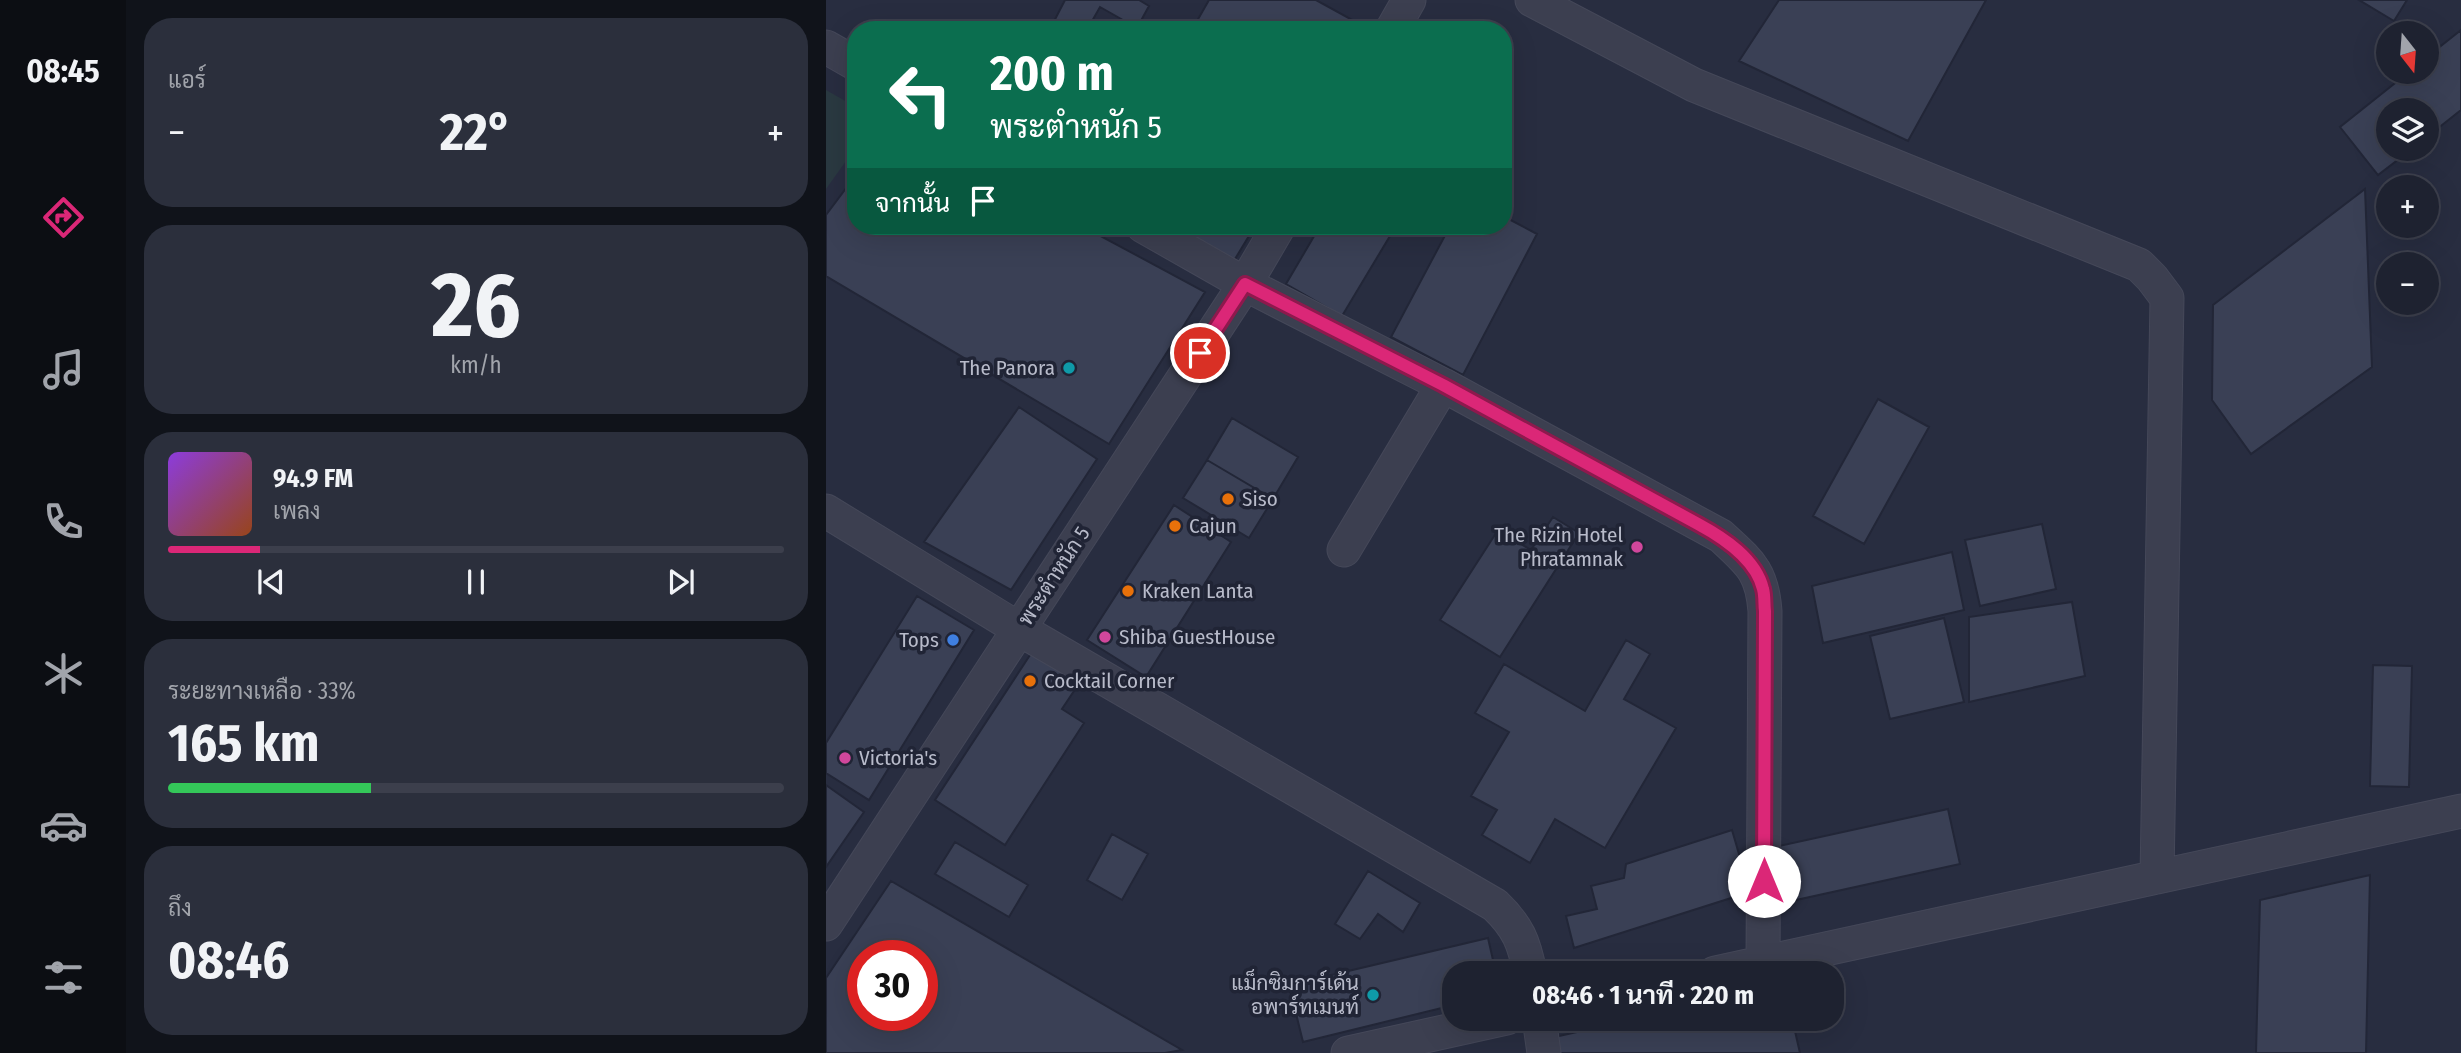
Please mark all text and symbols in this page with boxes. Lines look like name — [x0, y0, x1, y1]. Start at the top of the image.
north arrow — [2376, 21, 2440, 84]
map controls — [2376, 21, 2439, 315]
text: 200 m — [990, 44, 1114, 103]
icon: left — [875, 49, 966, 140]
text: 08:45 — [26, 52, 100, 90]
text: แอร์ — [168, 66, 206, 94]
button: layers — [2376, 98, 2439, 161]
text: 22° — [440, 101, 512, 164]
text: พระตำหนัก 5 — [990, 108, 1162, 146]
text: − — [168, 110, 185, 156]
text: + — [767, 110, 784, 156]
button: + — [2376, 175, 2439, 238]
icon: arrive — [964, 182, 1002, 220]
text: จากนั้น — [875, 188, 950, 219]
icon: directions — [39, 193, 88, 242]
text: 26 — [431, 251, 521, 360]
button: − — [2376, 252, 2439, 315]
pin — [1170, 323, 1230, 383]
icon: arrive — [1181, 334, 1219, 372]
icon: music — [39, 345, 88, 394]
text: km/h — [450, 351, 502, 379]
place label: The Panora — [960, 355, 1055, 381]
marker: The Panora — [1061, 360, 1077, 376]
text: 94.9 FM — [273, 463, 353, 494]
place label: Siso — [1242, 486, 1278, 512]
marker: Siso — [1220, 491, 1236, 507]
icon: phone — [39, 497, 88, 546]
text: เพลง — [273, 497, 320, 525]
place label: Cajun — [1189, 513, 1237, 539]
marker: Cajun — [1167, 518, 1183, 534]
street label: พระตำหนัก 5 — [1012, 522, 1096, 630]
place label: The Rizin Hotel Phratamnak — [1494, 522, 1623, 572]
marker: The Rizin Hotel Phratamnak — [1629, 539, 1645, 555]
icon: previous — [252, 563, 290, 601]
icon: pause — [457, 563, 495, 601]
icon: next — [662, 563, 700, 601]
place label: Kraken Lanta — [1142, 578, 1254, 604]
marker: Kraken Lanta — [1120, 583, 1136, 599]
place label: Shiba GuestHouse — [1119, 624, 1275, 650]
place label: Tops — [899, 627, 939, 653]
marker: Shiba GuestHouse — [1097, 629, 1113, 645]
marker: Tops — [945, 632, 961, 648]
icon: climate — [39, 649, 88, 698]
place label: Cocktail Corner — [1044, 668, 1175, 694]
marker: Cocktail Corner — [1022, 673, 1038, 689]
text: ระยะทางเหลือ · 33% — [168, 677, 356, 705]
text: 165 km — [168, 712, 319, 775]
place label: Victoria's — [859, 745, 937, 771]
marker: Victoria's — [837, 750, 853, 766]
icon: car — [39, 801, 88, 850]
position arrow — [1727, 844, 1801, 918]
text: ถึง — [168, 894, 192, 922]
text: 08:46 — [168, 929, 289, 992]
speed limit sign: 30 — [847, 940, 938, 1031]
icon: filters — [39, 953, 88, 1002]
place label: แม็กซิมการ์เด้น อพาร์ทเมนท์ — [1231, 968, 1359, 1020]
text: 08:46 · 1 นาที · 220 m — [1532, 980, 1754, 1011]
marker: แม็กซิมการ์เด้น อพาร์ทเมนท์ — [1365, 987, 1381, 1003]

